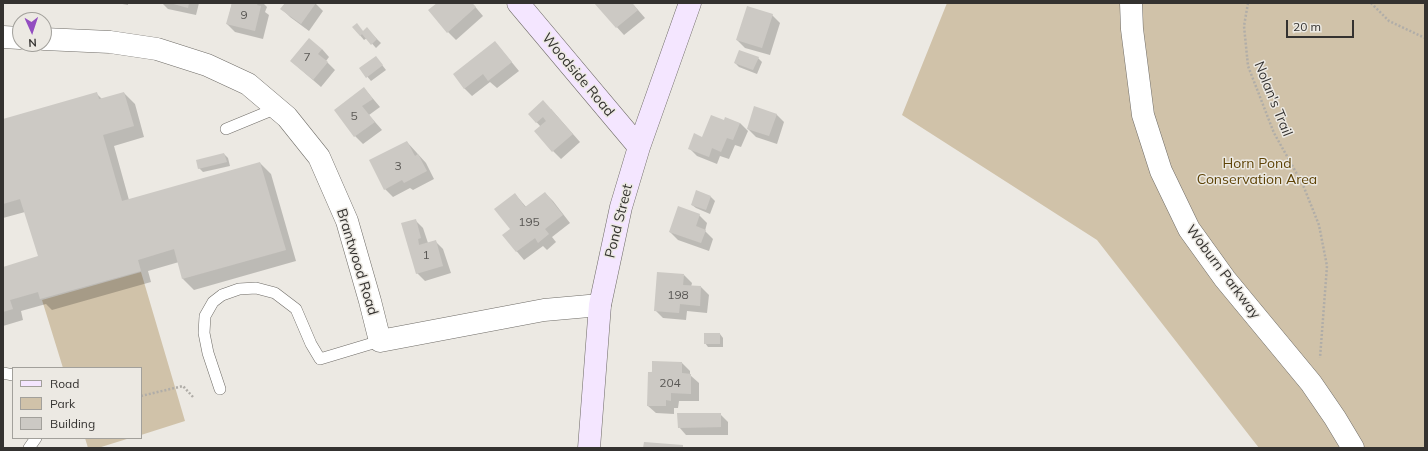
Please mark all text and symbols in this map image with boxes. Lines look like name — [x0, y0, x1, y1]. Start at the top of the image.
house number: 9 — [240, 8, 248, 22]
north arrow — [12, 12, 52, 52]
scale bar — [1288, 12, 1356, 38]
text: 20 m — [1293, 19, 1321, 34]
street label: Woodside Road — [538, 30, 618, 120]
text: N — [28, 36, 37, 50]
house number: 7 — [303, 50, 311, 64]
street label: Nolan's Trail — [1250, 59, 1296, 139]
house number: 5 — [350, 109, 358, 123]
park label: Horn Pond Conservation Area — [1197, 156, 1317, 188]
house number: 3 — [394, 159, 402, 173]
street label: Pond Street — [602, 182, 636, 260]
street label: Brantwood Road — [333, 207, 381, 317]
house number: 195 — [518, 215, 540, 229]
street label: Woburn Parkway — [1182, 222, 1264, 322]
house number: 1 — [422, 248, 430, 262]
house number: 198 — [667, 288, 689, 302]
legend — [12, 367, 142, 439]
text: Road — [50, 376, 79, 391]
house number: 204 — [659, 376, 681, 390]
text: Park — [50, 396, 75, 411]
text: Building — [50, 416, 95, 431]

